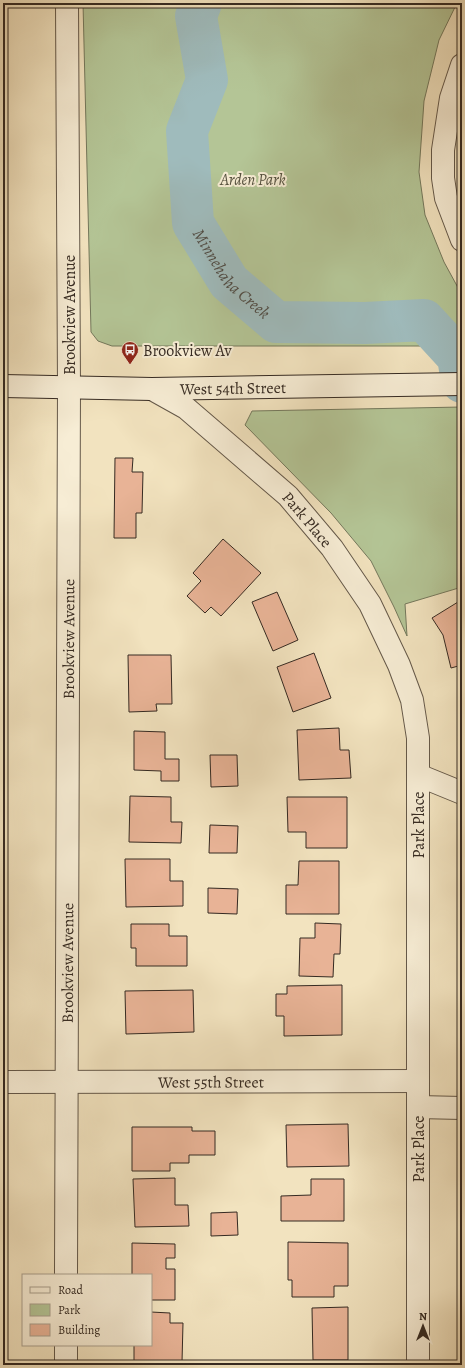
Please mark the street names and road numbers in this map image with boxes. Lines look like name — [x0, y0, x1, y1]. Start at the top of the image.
street label: Brookview Avenue — [59, 255, 81, 375]
street label: West 54th Street — [179, 377, 286, 401]
street label: Park Place — [277, 487, 337, 553]
street label: Brookview Avenue — [58, 579, 80, 699]
street label: Park Place — [408, 791, 430, 859]
street label: Brookview Avenue — [57, 903, 79, 1023]
street label: West 55th Street — [157, 1071, 264, 1094]
street label: Park Place — [408, 1115, 430, 1183]

